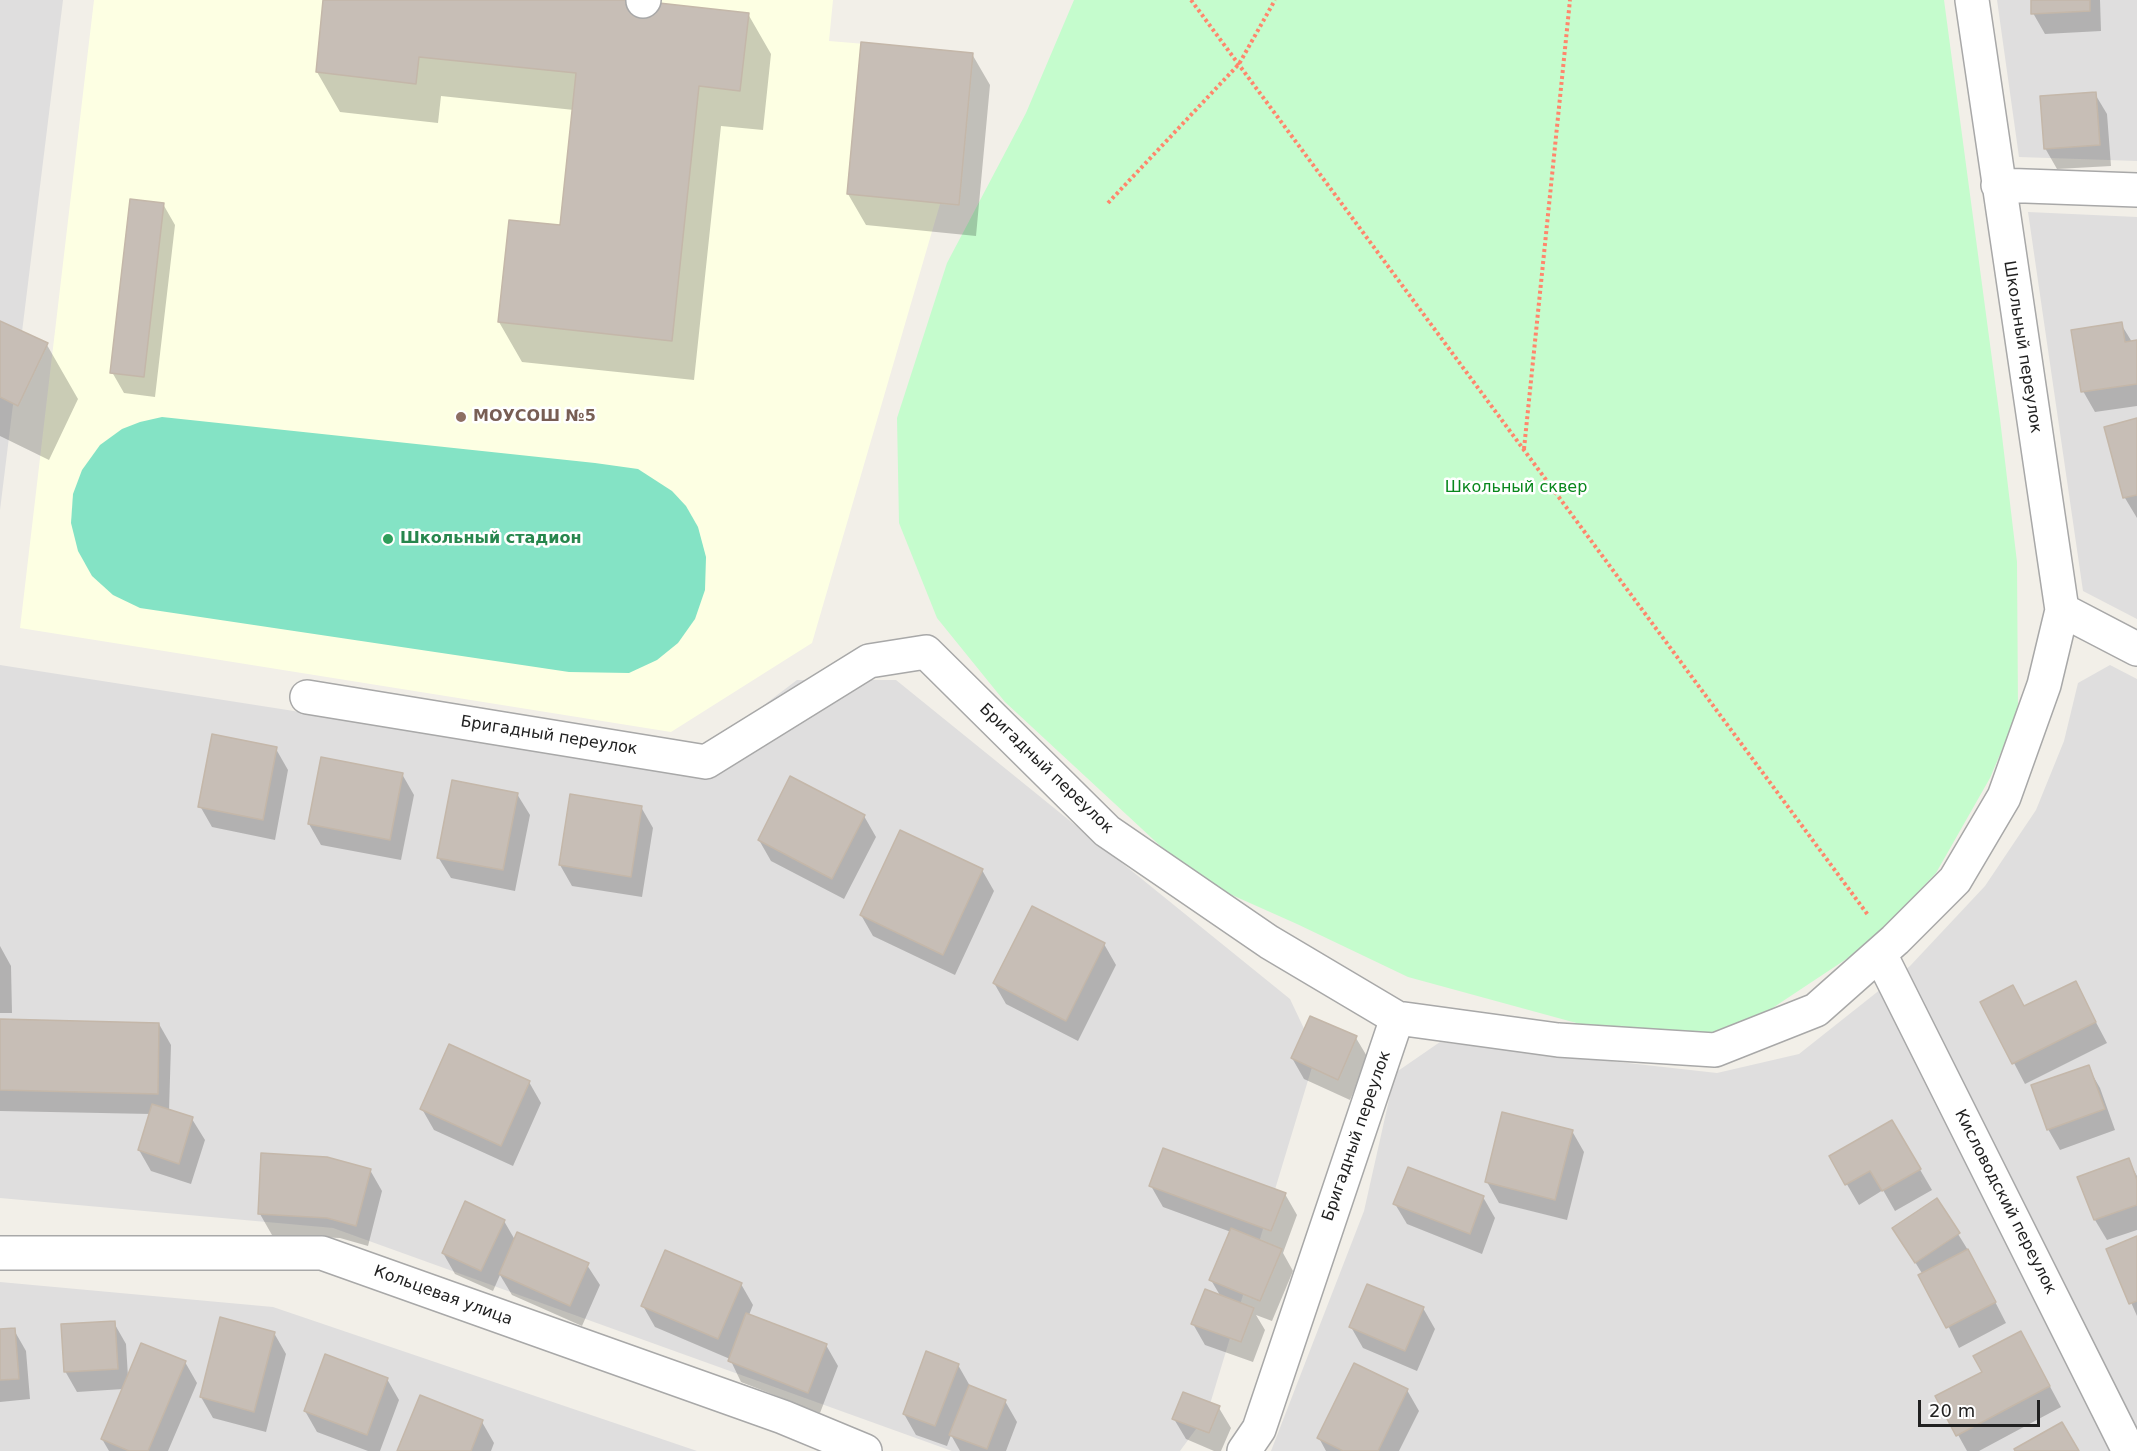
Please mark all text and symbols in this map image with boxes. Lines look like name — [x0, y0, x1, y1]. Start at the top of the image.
street label: Школьный переулок — [1999, 259, 2045, 435]
place label: МОУСОШ №5 — [473, 407, 596, 427]
marker: МОУСОШ №5 — [454, 410, 468, 424]
park label: Школьный сквер — [1445, 478, 1587, 498]
place label: Школьный стадион — [400, 529, 581, 549]
marker: Школьный стадион — [381, 532, 395, 546]
street label: Бригадный переулок — [975, 700, 1117, 838]
street label: Бригадный переулок — [459, 713, 639, 759]
street label: Бригадный переулок — [1319, 1048, 1395, 1224]
street label: Кисловодский переулок — [1950, 1106, 2060, 1298]
street label: Кольцевая улица — [371, 1262, 515, 1330]
scale bar — [1921, 1388, 2042, 1426]
text: 20 m — [1929, 1400, 1975, 1421]

